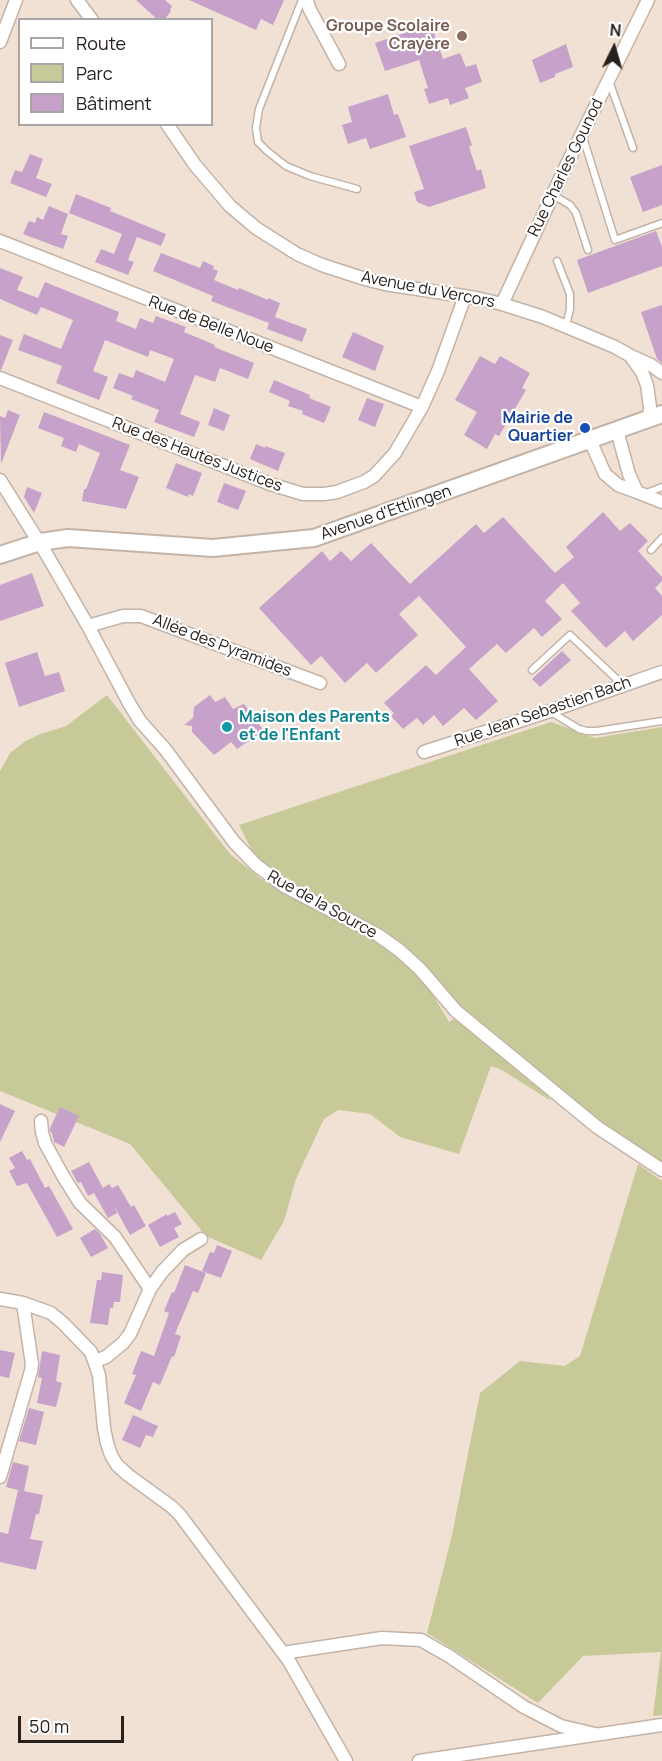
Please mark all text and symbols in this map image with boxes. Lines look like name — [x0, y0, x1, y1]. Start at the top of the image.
place label: Groupe Scolaire Crayère — [326, 17, 450, 55]
legend — [18, 18, 213, 126]
north arrow — [584, 18, 644, 78]
text: N — [609, 19, 622, 42]
marker: Groupe Scolaire Crayère — [455, 29, 469, 43]
text: Route — [76, 31, 126, 55]
text: Parc — [76, 61, 113, 85]
text: Bâtiment — [76, 91, 152, 115]
street label: Rue Charles Gounod — [524, 96, 608, 240]
street label: Avenue du Vercors — [360, 268, 496, 312]
street label: Rue de Belle Noue — [146, 292, 276, 358]
place label: Mairie de Quartier — [502, 409, 573, 447]
street label: Rue des Hautes Justices — [109, 414, 285, 496]
marker: Mairie de Quartier — [578, 421, 592, 435]
street label: Avenue d'Ettlingen — [318, 482, 454, 544]
street label: Allée des Pyramides — [150, 611, 294, 681]
street label: Rue Jean Sebastien Bach — [452, 673, 634, 751]
place label: Maison des Parents et de l'Enfant — [239, 708, 390, 746]
marker: Maison des Parents et de l'Enfant — [220, 720, 234, 734]
street label: Rue de la Source — [264, 867, 380, 943]
scale bar — [21, 1704, 128, 1742]
text: 50 m — [29, 1714, 69, 1738]

